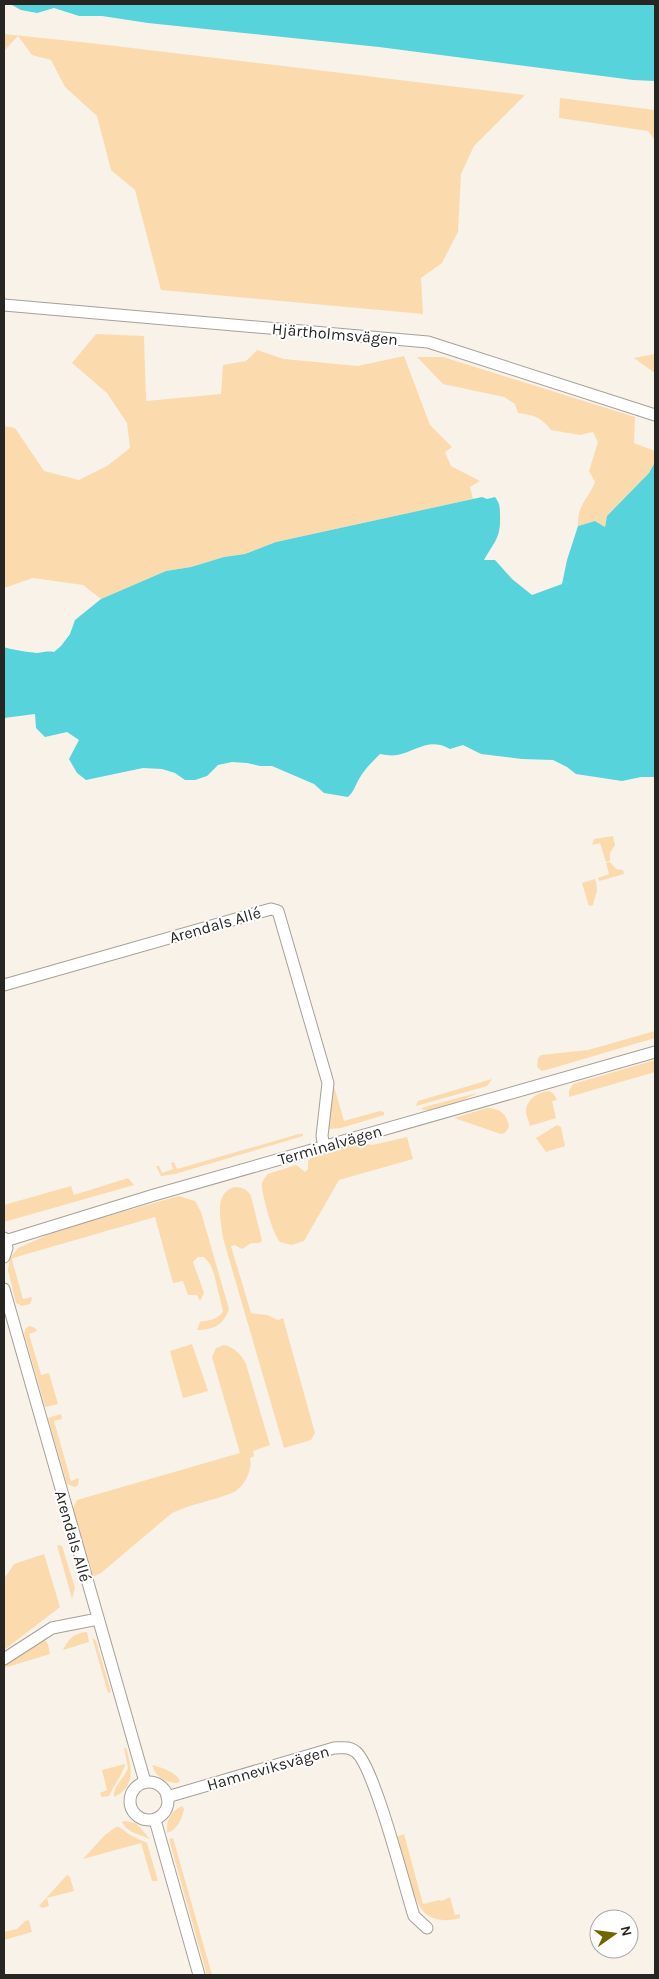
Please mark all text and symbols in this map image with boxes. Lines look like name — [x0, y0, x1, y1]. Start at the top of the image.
street label: Hjärtholmsvägen — [271, 319, 399, 349]
street label: Arendals Allé — [167, 903, 263, 947]
street label: Terminalvägen — [276, 1121, 384, 1169]
street label: Arendals Allé — [51, 1488, 95, 1584]
street label: Hamneviksvägen — [205, 1741, 331, 1795]
north arrow — [589, 1909, 639, 1959]
text: N — [617, 1924, 636, 1938]

